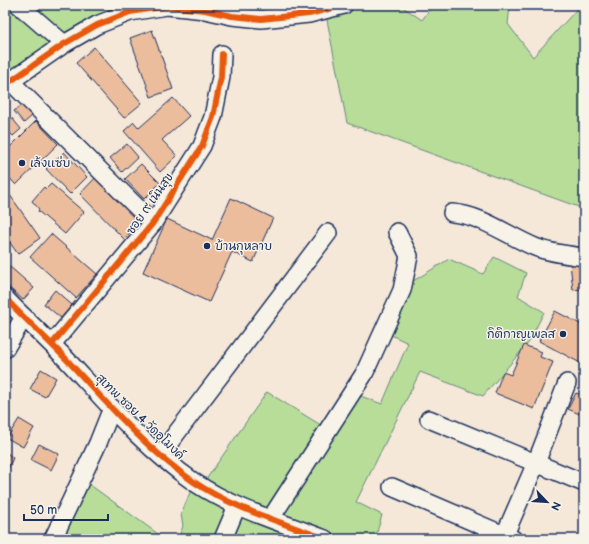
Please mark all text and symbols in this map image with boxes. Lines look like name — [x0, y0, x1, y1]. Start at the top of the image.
place label: เล้งแซ่บ — [30, 155, 70, 171]
marker: เล้งแซ่บ — [17, 158, 27, 168]
street label: ซอย ๙ เนินสุข — [123, 170, 177, 238]
place label: บ้านกุหลาบ — [215, 239, 272, 255]
marker: บ้านกุหลาบ — [202, 241, 212, 251]
place label: กิติกาญเพลส — [487, 327, 556, 342]
marker: กิติกาญเพลส — [558, 329, 568, 339]
street label: สุเทพ ซอย 4 วัดอุโมงค์ — [92, 370, 188, 464]
north arrow — [527, 482, 567, 522]
scale bar — [24, 496, 108, 522]
text: N — [548, 500, 563, 513]
text: 50 m — [30, 503, 57, 518]

